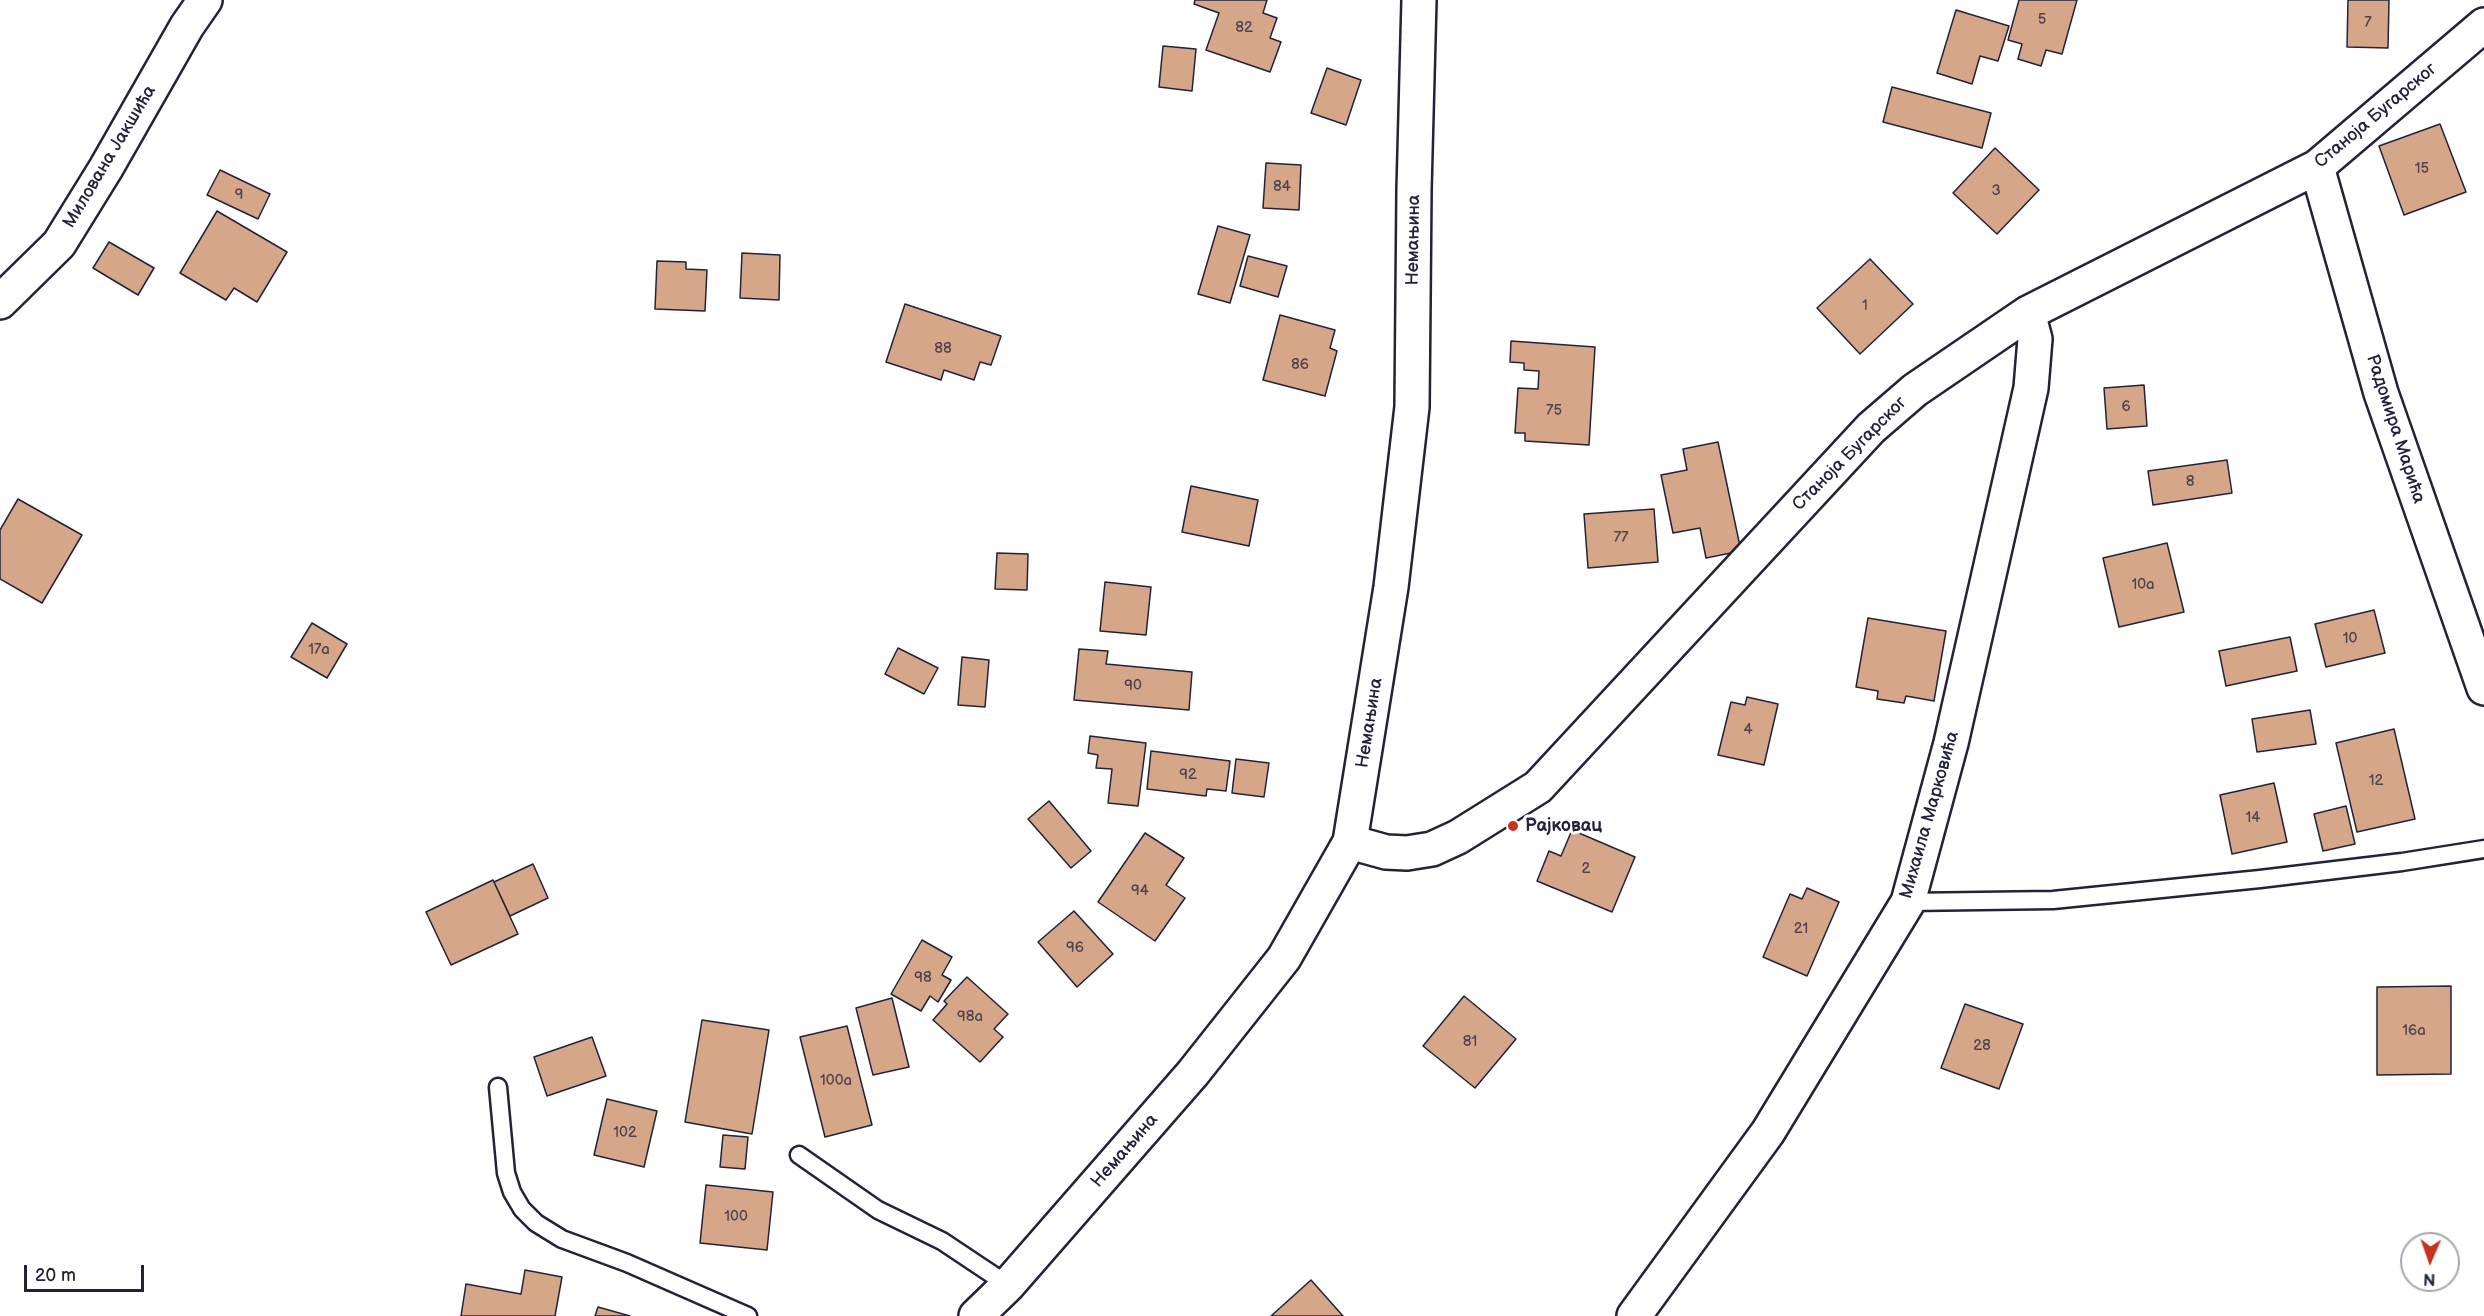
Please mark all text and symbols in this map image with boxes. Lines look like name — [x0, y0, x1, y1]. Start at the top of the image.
house number: 5 — [2038, 11, 2046, 29]
house number: 7 — [2364, 14, 2372, 32]
house number: 82 — [1235, 19, 1253, 37]
street label: Станоја Бугарског — [2311, 59, 2441, 173]
street label: Милована Јакшића — [59, 82, 161, 232]
house number: 15 — [2415, 160, 2429, 178]
house number: 84 — [1273, 178, 1291, 196]
house number: 3 — [1991, 182, 2001, 200]
house number: 9 — [235, 186, 243, 204]
street label: Немањина — [1402, 194, 1426, 286]
house number: 1 — [1862, 297, 1868, 315]
house number: 88 — [934, 340, 952, 358]
street label: Радомира Марића — [2361, 352, 2429, 506]
house number: 86 — [1291, 356, 1309, 374]
street label: Станоја Бугарског — [1788, 392, 1912, 516]
house number: 6 — [2121, 398, 2131, 416]
house number: 75 — [1546, 402, 1562, 420]
house number: 8 — [2186, 473, 2194, 491]
house number: 77 — [1614, 529, 1628, 547]
house number: 10a — [2131, 576, 2155, 594]
house number: 10 — [2343, 630, 2357, 648]
house number: 17a — [308, 641, 330, 659]
street label: Немањина — [1352, 676, 1388, 770]
house number: 90 — [1124, 677, 1142, 695]
house number: 4 — [1743, 721, 1753, 739]
street label: Михаила Марковића — [1896, 729, 1964, 901]
house number: 92 — [1179, 766, 1197, 784]
house number: 12 — [2369, 772, 2383, 790]
house number: 14 — [2246, 809, 2260, 827]
place label: Рајковац — [1525, 815, 1602, 837]
marker: Рајковац — [1506, 819, 1520, 833]
house number: 2 — [1582, 860, 1590, 878]
house number: 94 — [1131, 882, 1149, 900]
house number: 21 — [1794, 920, 1808, 938]
house number: 96 — [1066, 939, 1084, 957]
house number: 98 — [914, 969, 932, 987]
house number: 98a — [957, 1008, 983, 1026]
house number: 16a — [2402, 1022, 2426, 1040]
house number: 81 — [1463, 1033, 1477, 1051]
house number: 28 — [1973, 1037, 1991, 1055]
house number: 100a — [820, 1072, 852, 1090]
street label: Немањина — [1087, 1110, 1163, 1192]
house number: 102 — [613, 1124, 637, 1142]
house number: 100 — [724, 1208, 748, 1226]
north arrow — [2400, 1232, 2460, 1292]
scale bar — [27, 1253, 147, 1291]
text: 20 m — [35, 1265, 76, 1286]
text: N — [2423, 1269, 2436, 1288]

